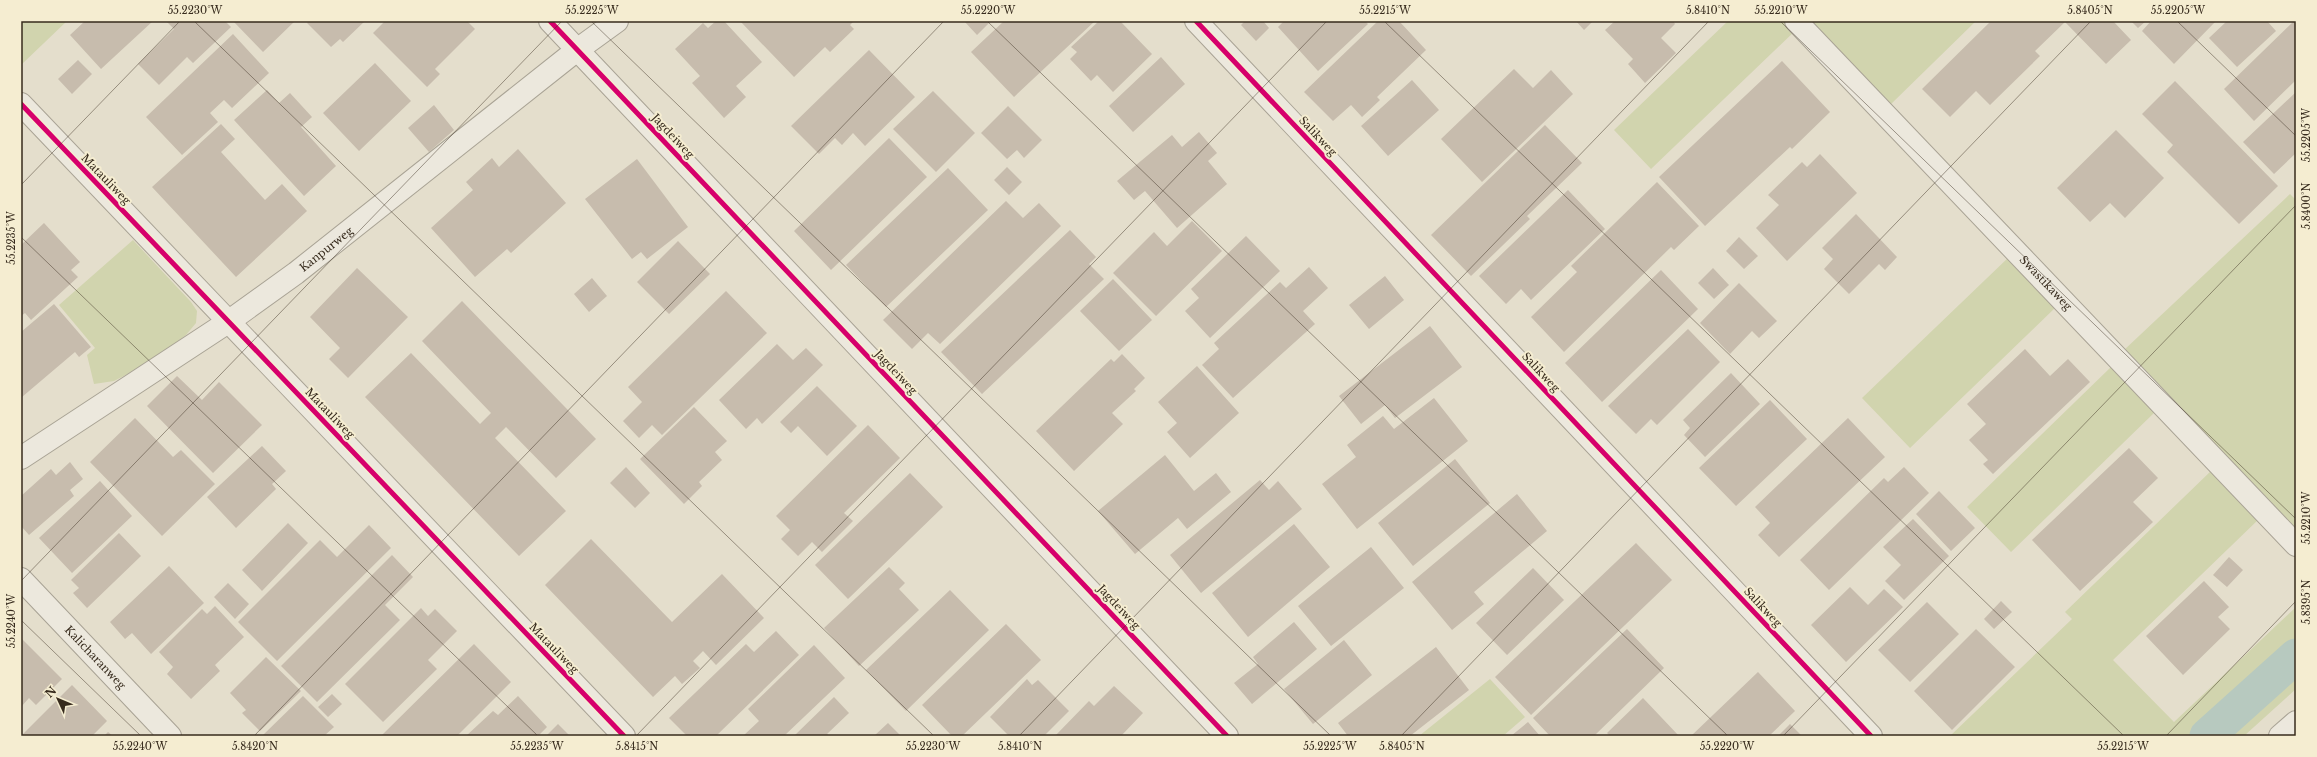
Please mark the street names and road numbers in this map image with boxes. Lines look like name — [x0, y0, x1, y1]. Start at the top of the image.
street label: Jagdeiweg — [647, 109, 698, 162]
street label: Salikweg — [1296, 113, 1340, 159]
street label: Matauliweg — [78, 151, 134, 208]
street label: Kanpurweg — [297, 223, 356, 275]
street label: Swastikaweg — [2017, 253, 2075, 313]
street label: Jagdeiweg — [870, 345, 921, 398]
street label: Salikweg — [1519, 349, 1563, 395]
street label: Matauliweg — [302, 385, 358, 442]
street label: Jagdeiweg — [1093, 580, 1144, 633]
street label: Salikweg — [1741, 584, 1785, 630]
street label: Matauliweg — [526, 620, 582, 677]
street label: Kalicharanweg — [62, 623, 129, 692]

